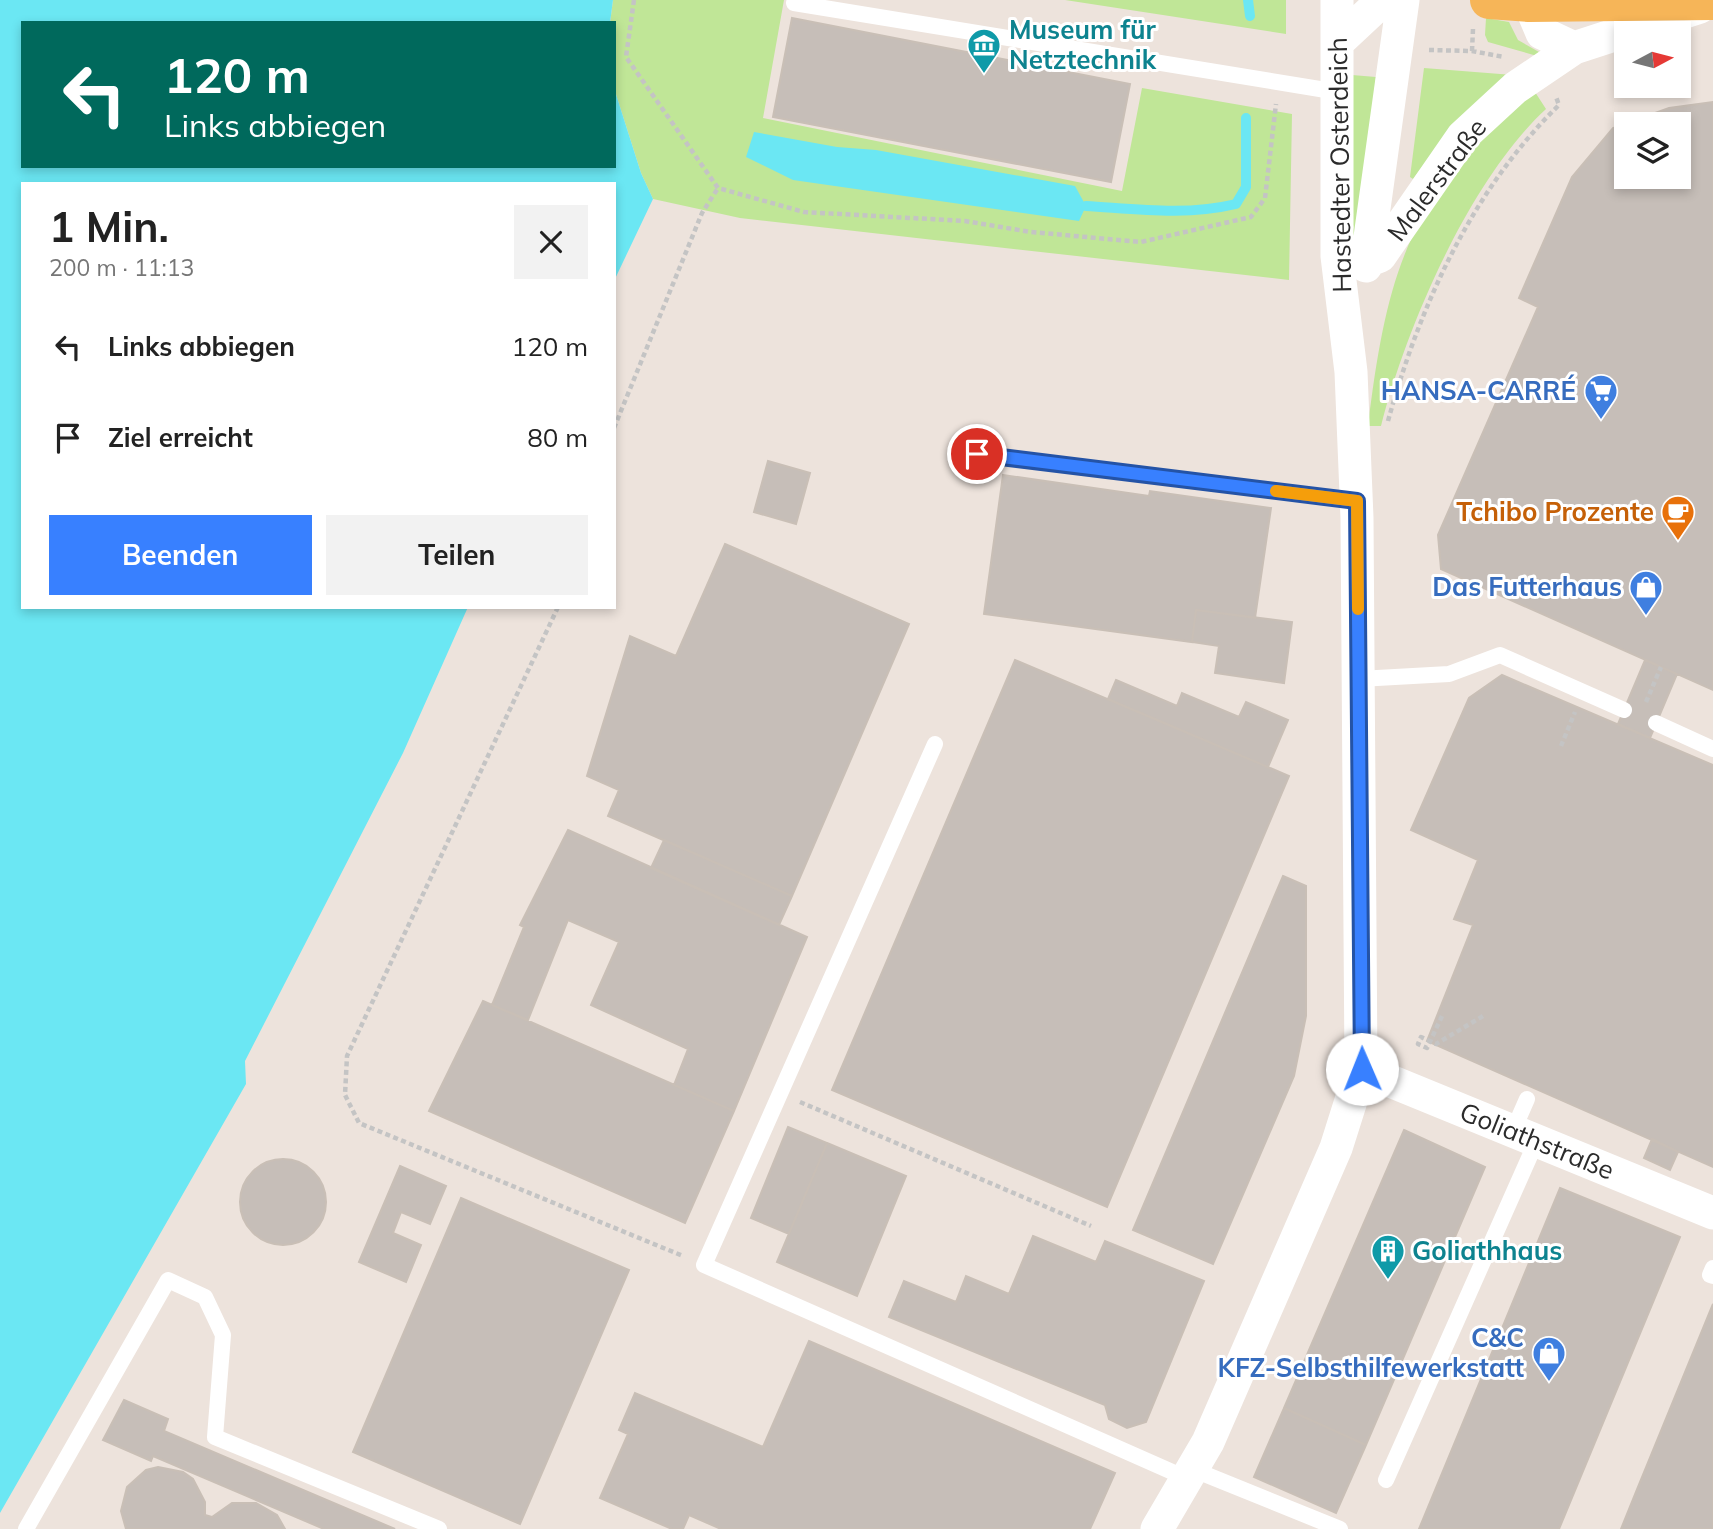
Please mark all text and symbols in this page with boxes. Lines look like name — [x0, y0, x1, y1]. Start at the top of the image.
place label: Museum für Netztechnik — [1009, 13, 1157, 76]
north arrow — [1614, 21, 1690, 98]
map controls — [1614, 21, 1691, 189]
museum icon: Museum für Netztechnik — [965, 26, 1003, 75]
street label: Hastedter Osterdeich — [1321, 37, 1358, 293]
text: 120 m — [164, 44, 310, 105]
icon: left — [49, 49, 140, 140]
text: Links abbiegen — [164, 105, 386, 145]
street label: Malerstraße — [1380, 112, 1493, 248]
button: layers — [1614, 112, 1691, 189]
text: 1 Min. — [49, 200, 169, 253]
button: close — [514, 205, 588, 279]
text: 200 m · 11:13 — [49, 253, 194, 282]
icon: left — [49, 328, 87, 366]
text: Links abbiegen — [108, 330, 295, 363]
text: 120 m — [512, 330, 588, 363]
supermarket icon: HANSA-CARRÉ — [1582, 372, 1620, 421]
place label: HANSA-CARRÉ — [1381, 374, 1576, 407]
icon: arrive — [49, 419, 87, 457]
text: Ziel erreicht — [108, 421, 253, 454]
text: 80 m — [527, 421, 588, 454]
pin — [947, 424, 1007, 484]
icon: arrive — [958, 435, 996, 473]
cafe icon: Tchibo Prozente — [1659, 493, 1697, 542]
place label: Tchibo Prozente — [1456, 495, 1654, 528]
button: Beenden — [49, 515, 312, 595]
button: Teilen — [326, 515, 588, 595]
shop icon: Das Futterhaus — [1627, 568, 1665, 617]
place label: Das Futterhaus — [1432, 570, 1622, 603]
position arrow — [1325, 1032, 1399, 1106]
street label: Goliathstraße — [1455, 1095, 1619, 1186]
building icon: Goliathhaus — [1369, 1232, 1407, 1281]
place label: Goliathhaus — [1412, 1234, 1562, 1267]
place label: C&C KFZ-Selbsthilfewerkstatt — [1218, 1321, 1524, 1384]
shop icon: C&C KFZ-Selbsthilfewerkstatt — [1530, 1334, 1568, 1383]

